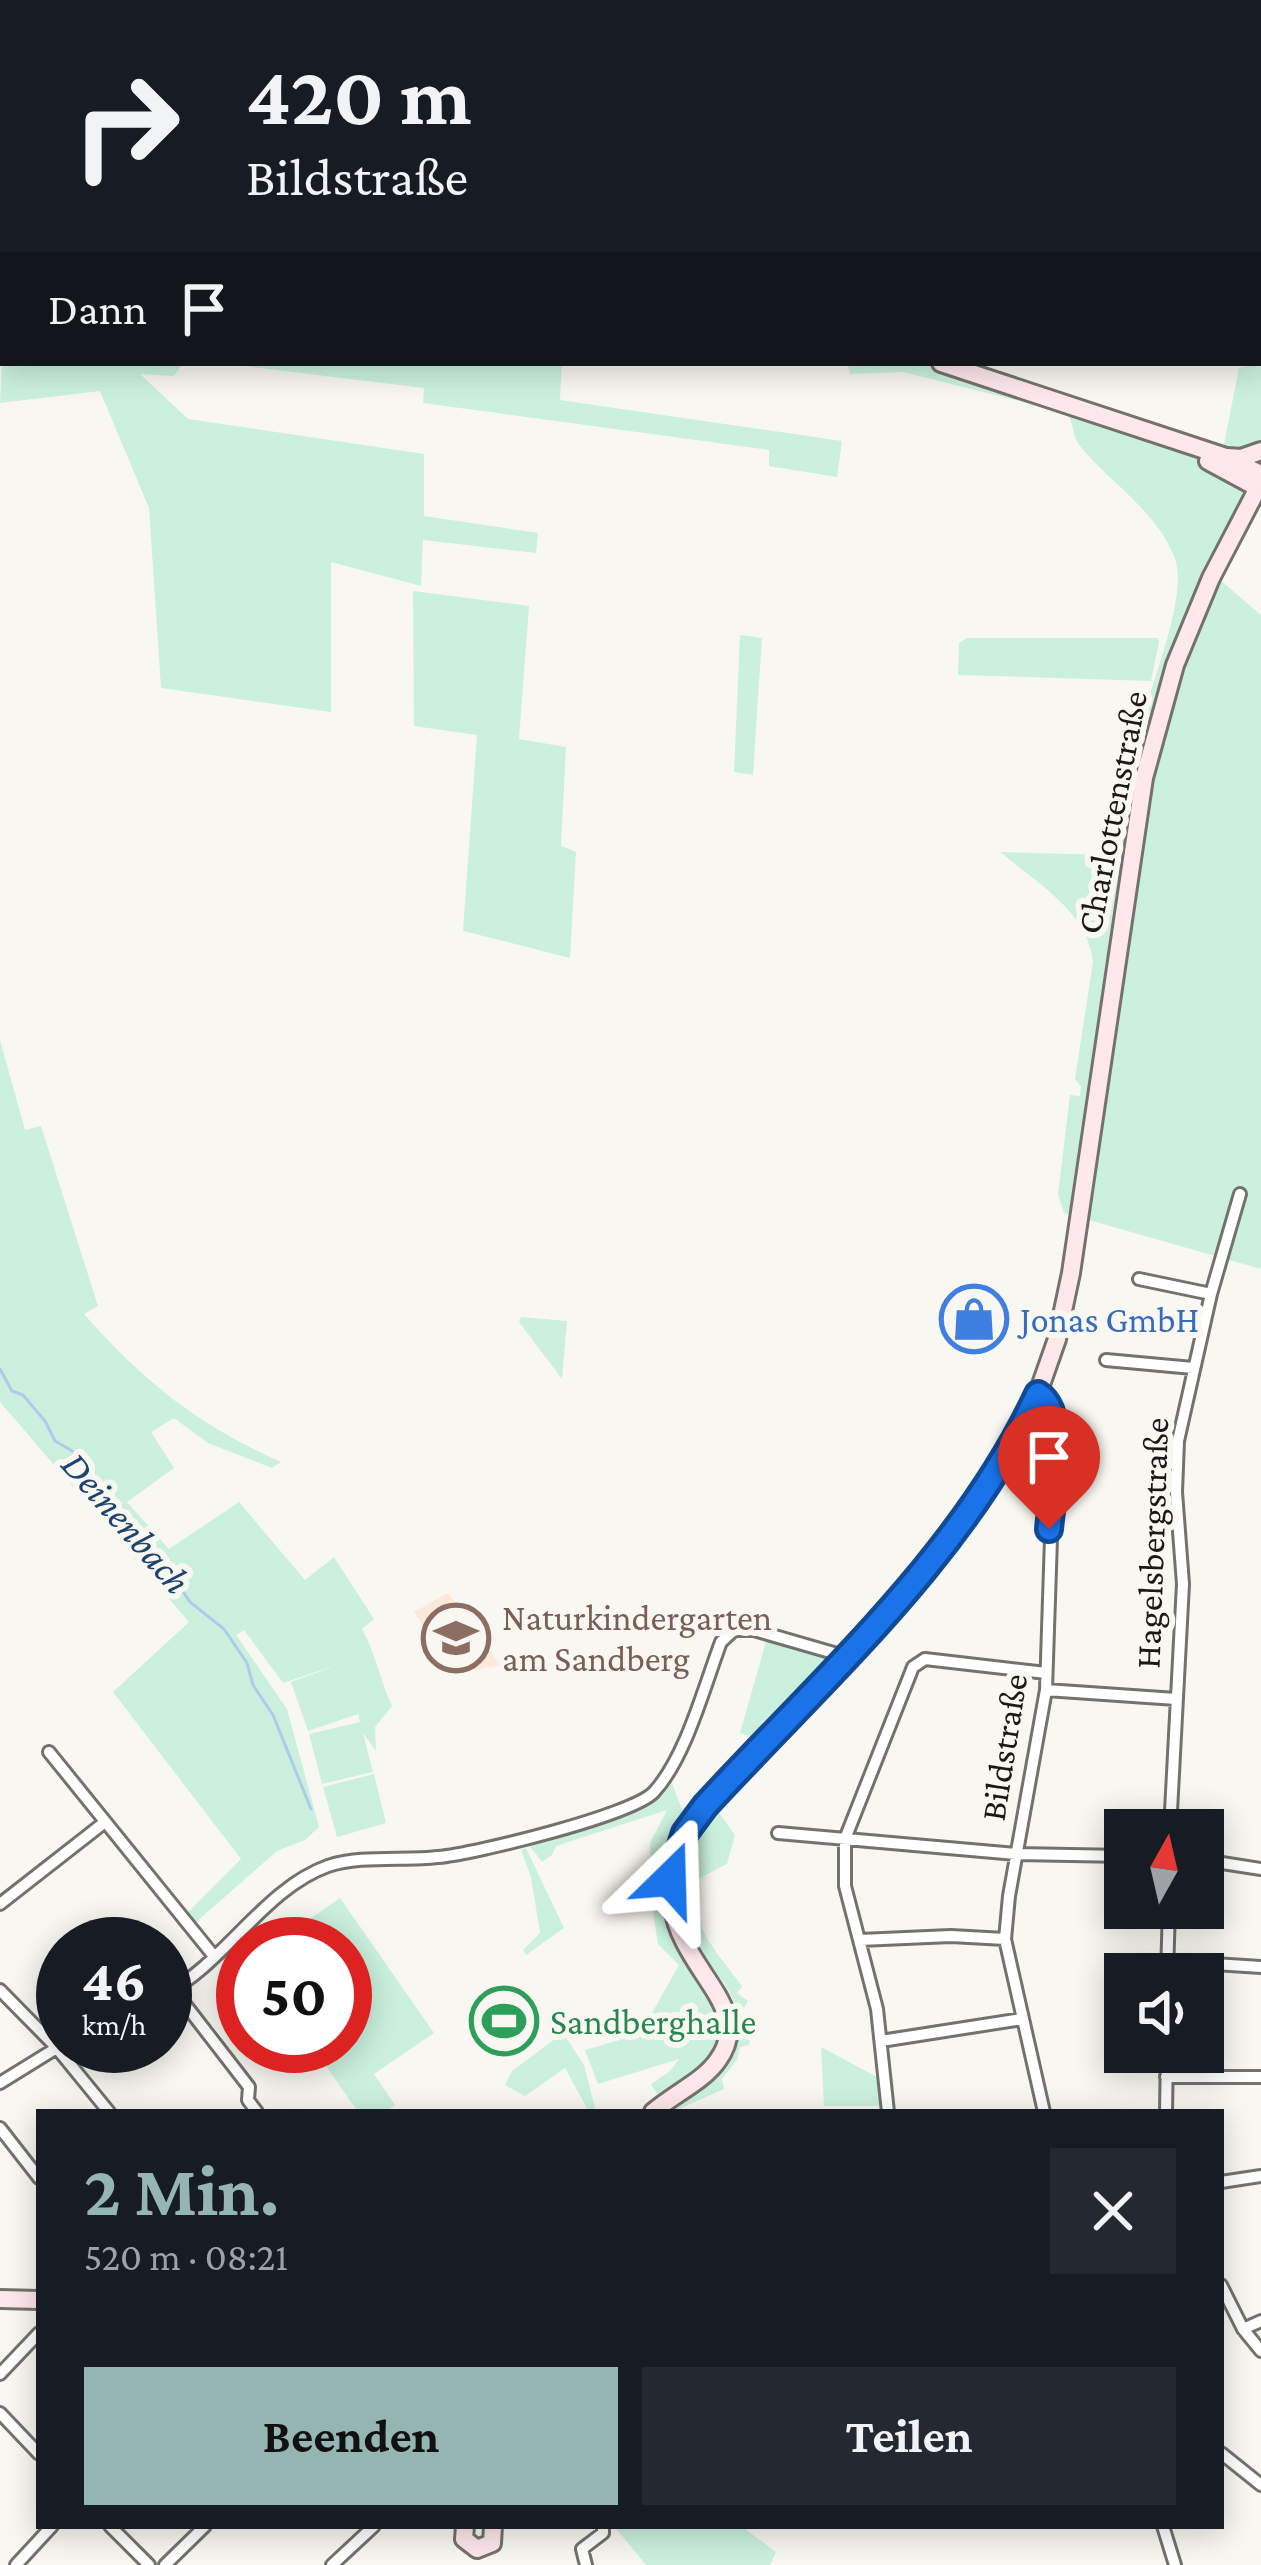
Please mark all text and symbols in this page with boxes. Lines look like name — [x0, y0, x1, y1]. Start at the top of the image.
icon: right — [48, 48, 204, 204]
text: 420 m — [246, 49, 472, 142]
text: Bildstraße — [246, 147, 468, 207]
icon: arrive — [171, 276, 237, 342]
text: Dann — [48, 284, 147, 334]
street label: Charlottenstraße — [1069, 687, 1155, 937]
shop icon: Jonas GmbH — [939, 1284, 1009, 1354]
place label: Jonas GmbH — [1017, 1300, 1199, 1340]
pin — [998, 1406, 1100, 1529]
street label: Hagelsbergstraße — [1128, 1417, 1176, 1669]
icon: arrive — [1016, 1424, 1082, 1490]
water label: Deinenbach — [53, 1443, 200, 1602]
place label: Naturkindergarten am Sandberg — [502, 1598, 772, 1679]
school or university icon: Naturkindergarten am Sandberg — [421, 1603, 491, 1673]
street label: Bildstraße — [973, 1671, 1035, 1823]
north arrow — [1104, 1809, 1224, 1929]
map controls — [1104, 1809, 1224, 2073]
position arrow — [607, 1816, 733, 1942]
speed limit sign: 50 — [216, 1917, 372, 2073]
text: 46 — [81, 1946, 147, 2013]
button: sound — [1104, 1953, 1224, 2073]
sports icon: Sandberghalle — [469, 1986, 539, 2056]
place label: Sandberghalle — [550, 2002, 756, 2042]
text: km/h — [82, 2008, 146, 2041]
button: close — [1050, 2148, 1176, 2274]
text: 2 Min. — [84, 2150, 279, 2230]
text: 520 m · 08:21 — [84, 2235, 288, 2278]
button: Beenden — [84, 2367, 618, 2505]
button: Teilen — [642, 2367, 1176, 2505]

